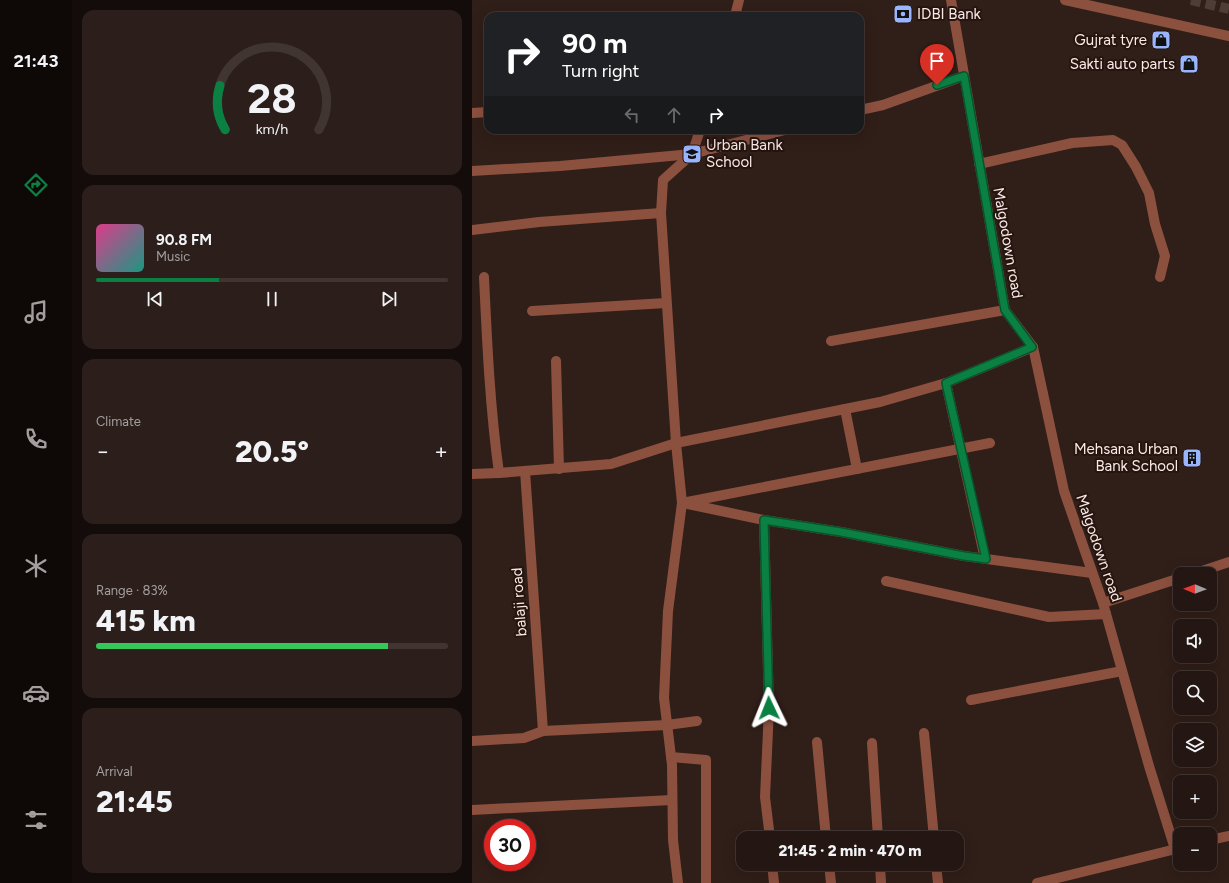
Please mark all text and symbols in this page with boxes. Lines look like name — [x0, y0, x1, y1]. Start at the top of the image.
bank icon: IDBI Bank — [892, 3, 914, 25]
place label: IDBI Bank — [917, 5, 982, 23]
text: 90 m — [562, 26, 627, 60]
icon: right — [496, 28, 548, 80]
shop icon: Gujrat tyre — [1150, 29, 1172, 51]
place label: Gujrat tyre — [1074, 31, 1147, 49]
pin — [920, 44, 954, 85]
text: 21:43 — [14, 50, 58, 72]
icon: arrive — [926, 50, 948, 72]
shop icon: Sakti auto parts — [1178, 53, 1200, 75]
place label: Sakti auto parts — [1070, 55, 1175, 73]
text: Turn right — [562, 60, 639, 82]
text: 28 — [247, 73, 297, 123]
icon: left — [621, 104, 643, 126]
icon: ahead — [663, 104, 685, 126]
icon: right — [705, 104, 727, 126]
text: km/h — [256, 120, 288, 138]
place label: Urban Bank School — [706, 136, 783, 171]
school or university icon: Urban Bank School — [681, 143, 703, 165]
icon: directions — [22, 171, 50, 199]
street label: Malgodown road — [989, 186, 1027, 300]
text: 90.8 FM — [156, 231, 212, 249]
text: Music — [156, 249, 190, 264]
icon: previous — [144, 288, 166, 310]
icon: pause — [261, 288, 283, 310]
icon: next — [378, 288, 400, 310]
icon: music — [22, 298, 50, 326]
text: Climate — [96, 414, 141, 429]
icon: phone — [22, 425, 50, 453]
text: 20.5° — [235, 433, 309, 470]
text: − — [96, 438, 110, 465]
text: + — [434, 438, 448, 465]
place label: Mehsana Urban Bank School — [1074, 440, 1178, 475]
building icon: Mehsana Urban Bank School — [1181, 447, 1203, 469]
street label: Malgodown road — [1072, 492, 1126, 604]
icon: climate — [22, 552, 50, 580]
street label: balaji road — [508, 567, 530, 637]
north arrow — [1173, 567, 1217, 611]
map controls — [1173, 567, 1217, 871]
text: Range · 83% — [96, 583, 168, 598]
text: 415 km — [96, 602, 196, 639]
button: sound — [1173, 619, 1217, 663]
button: search — [1173, 671, 1217, 715]
icon: car — [22, 679, 50, 707]
position arrow — [748, 687, 790, 729]
button: layers — [1173, 723, 1217, 767]
text: Arrival — [96, 764, 133, 779]
button: + — [1173, 775, 1217, 819]
text: 21:45 — [96, 783, 173, 820]
icon: filters — [22, 806, 50, 834]
speed limit sign: 30 — [484, 819, 536, 871]
button: − — [1173, 827, 1217, 871]
text: 21:45 · 2 min · 470 m — [778, 842, 922, 860]

